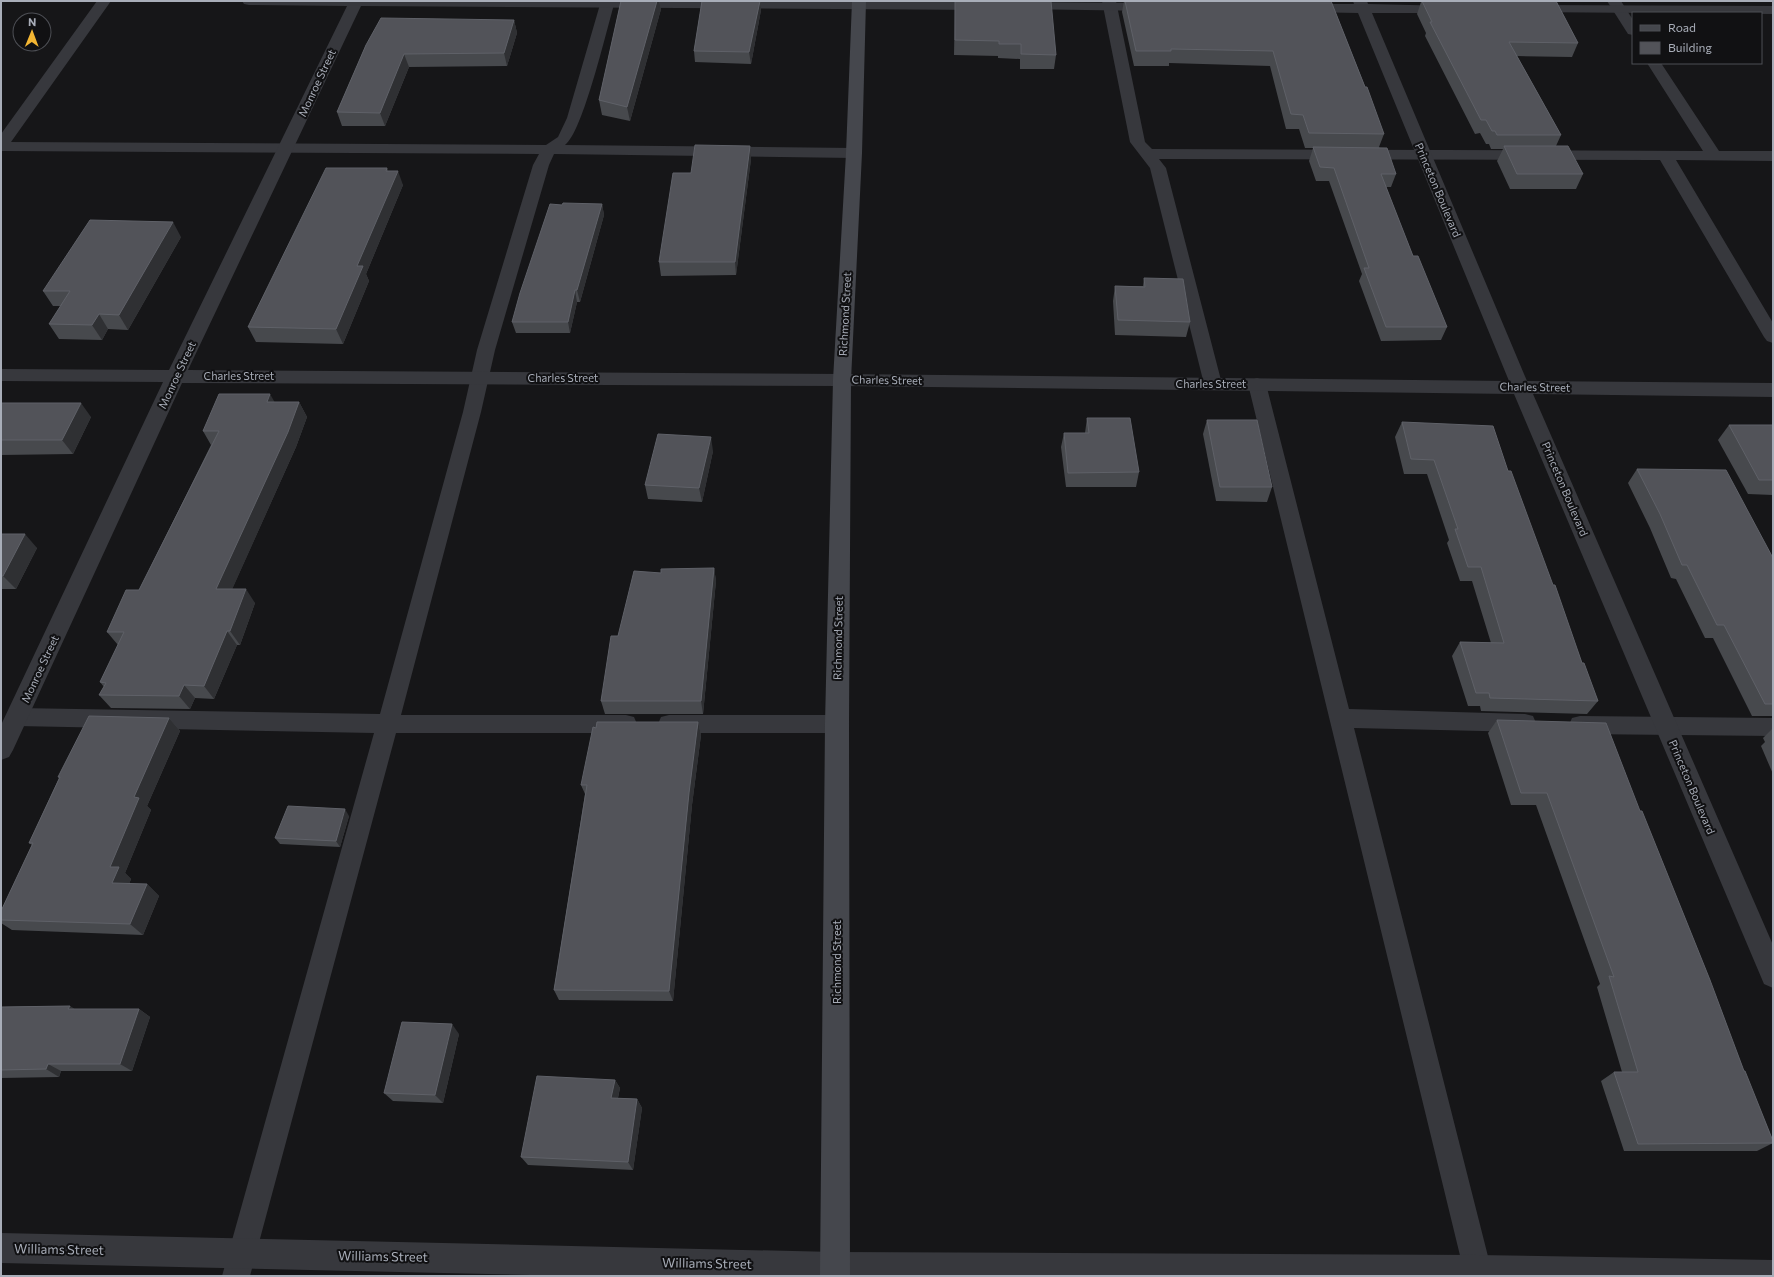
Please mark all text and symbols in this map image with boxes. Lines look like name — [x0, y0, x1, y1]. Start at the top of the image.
north arrow — [12, 12, 52, 52]
legend — [1632, 12, 1762, 64]
text: N — [28, 15, 36, 28]
text: Road — [1668, 20, 1696, 34]
text: Building — [1668, 40, 1712, 54]
street label: Monroe Street — [295, 46, 338, 119]
street label: Princeton Boulevard — [1413, 141, 1464, 239]
street label: Richmond Street — [836, 271, 853, 356]
street label: Monroe Street — [155, 338, 198, 411]
street label: Charles Street — [204, 369, 275, 382]
street label: Charles Street — [528, 371, 599, 384]
street label: Charles Street — [852, 372, 923, 387]
street label: Charles Street — [1176, 377, 1247, 390]
street label: Charles Street — [1500, 379, 1571, 394]
street label: Princeton Boulevard — [1540, 440, 1591, 538]
street label: Richmond Street — [830, 595, 845, 680]
street label: Monroe Street — [18, 632, 61, 705]
street label: Princeton Boulevard — [1667, 738, 1718, 836]
street label: Richmond Street — [830, 920, 843, 1004]
street label: Williams Street — [14, 1240, 104, 1258]
street label: Williams Street — [338, 1247, 428, 1265]
street label: Williams Street — [662, 1254, 752, 1272]

